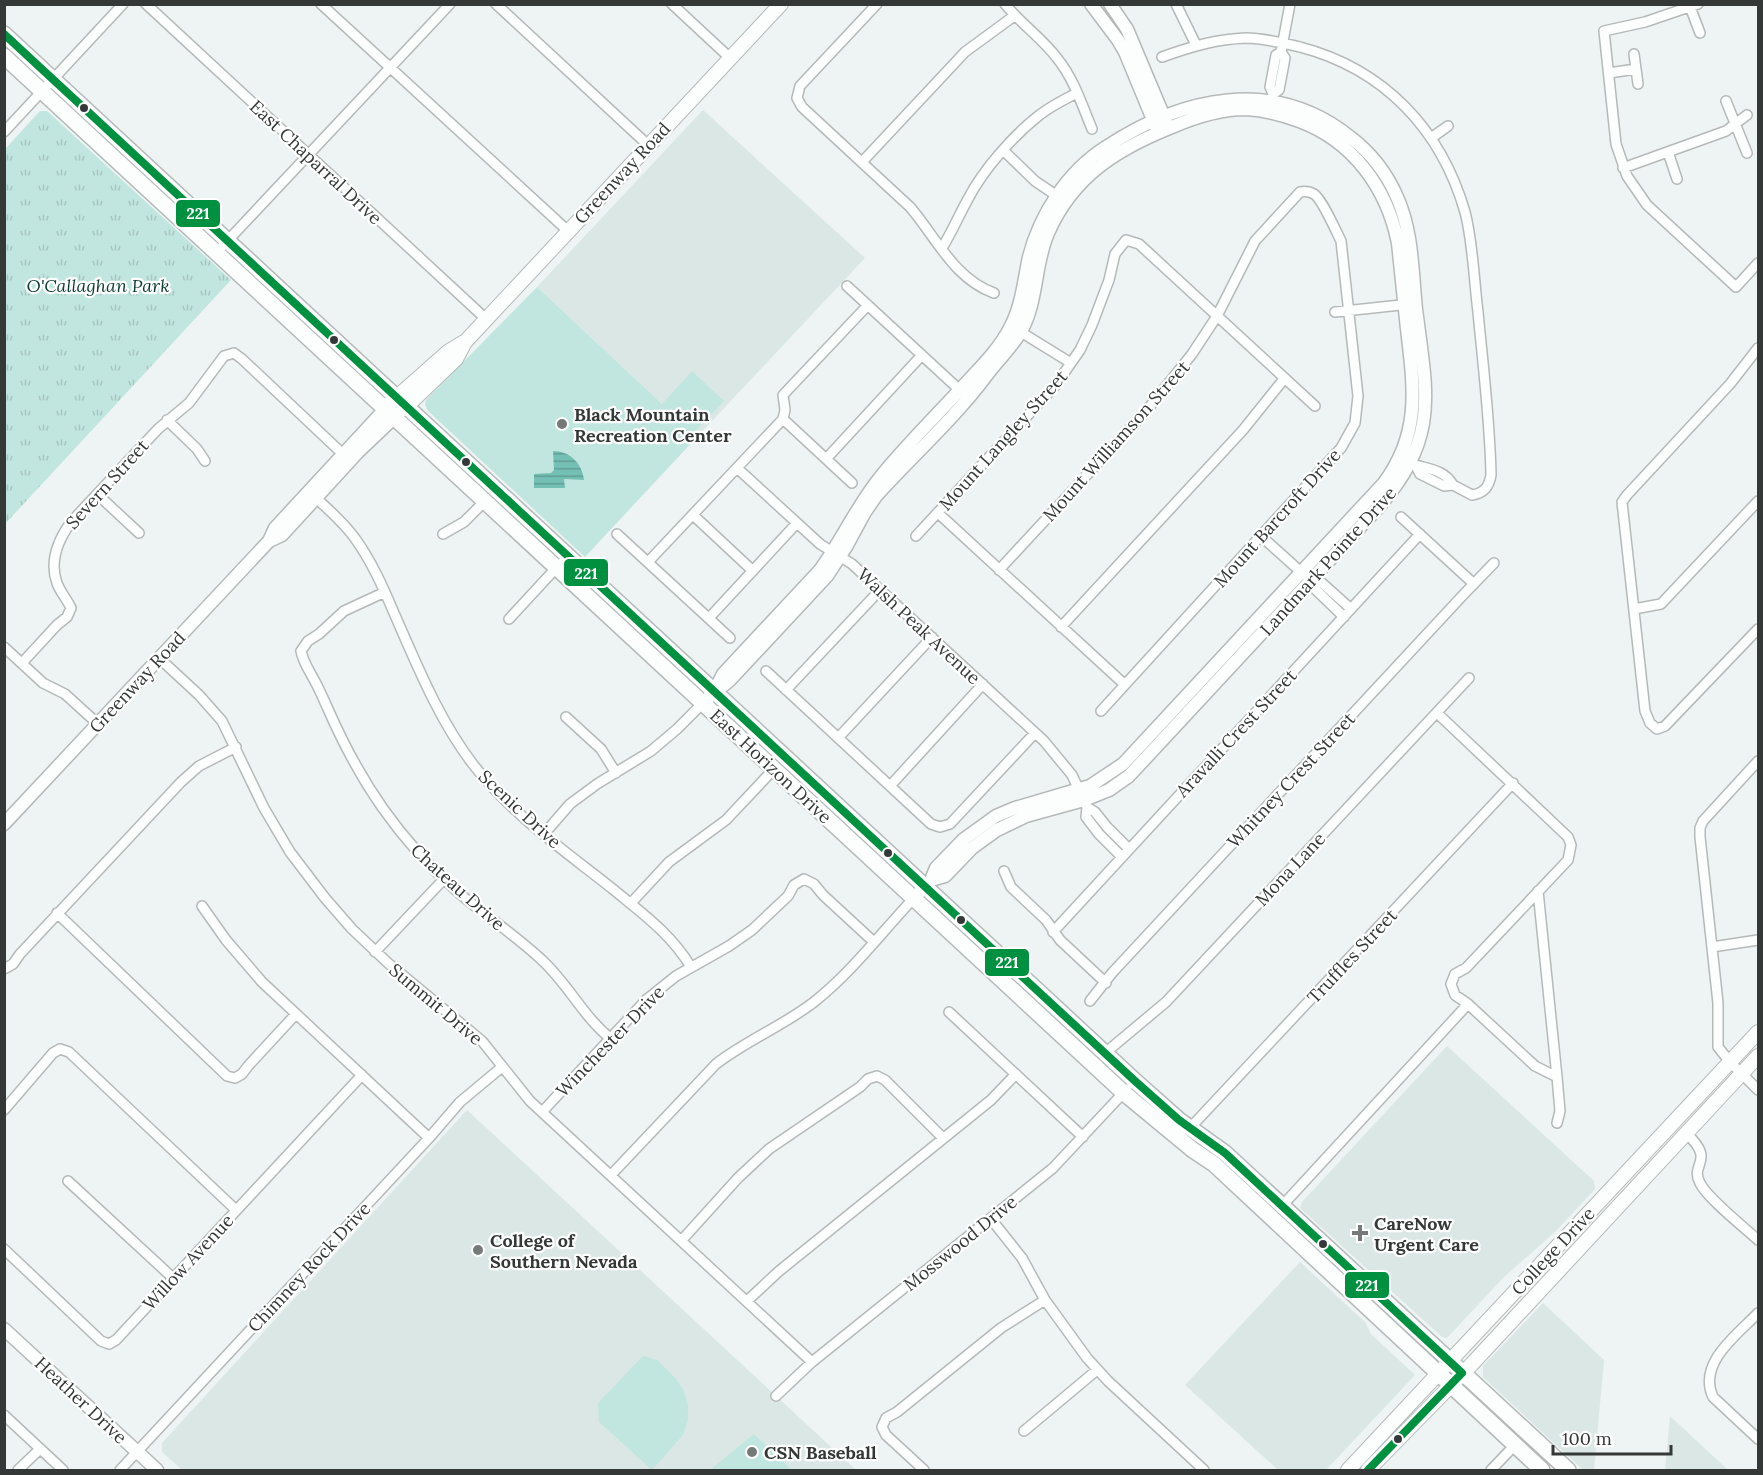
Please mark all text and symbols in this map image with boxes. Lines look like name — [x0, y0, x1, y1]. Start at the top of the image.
street label: East Chaparral Drive — [245, 95, 387, 229]
unlabelled marker — [78, 102, 90, 114]
street label: Greenway Road — [569, 117, 675, 229]
line badge: 221 — [175, 199, 221, 228]
text: 221 — [186, 203, 210, 223]
park label: O'Callaghan Park — [26, 274, 170, 297]
unlabelled marker — [328, 334, 340, 346]
street label: Mount Williamson Street — [1038, 356, 1194, 526]
street label: Mount Langley Street — [934, 365, 1072, 515]
place label: Black Mountain Recreation Center — [574, 403, 732, 447]
marker: Black Mountain Recreation Center — [555, 417, 569, 431]
street label: Severn Street — [61, 434, 153, 534]
street label: Mount Barcroft Drive — [1209, 444, 1346, 592]
unlabelled marker — [460, 456, 472, 468]
street label: Landmark Pointe Drive — [1255, 481, 1401, 640]
line badge: 221 — [563, 558, 609, 587]
text: 221 — [574, 563, 598, 583]
street label: Walsh Peak Avenue — [852, 563, 986, 689]
street label: Greenway Road — [84, 626, 190, 738]
street label: Aravalli Crest Street — [1170, 664, 1301, 803]
street label: East Horizon Drive — [705, 704, 837, 828]
street label: Whitney Crest Street — [1222, 707, 1360, 853]
street label: Scenic Drive — [474, 765, 566, 853]
street label: Mona Lane — [1250, 827, 1330, 911]
street label: Chateau Drive — [406, 839, 510, 935]
unlabelled marker — [882, 847, 894, 859]
street label: Truffles Street — [1302, 904, 1402, 1008]
unlabelled marker — [955, 914, 967, 926]
line badge: 221 — [984, 948, 1030, 977]
text: 221 — [995, 952, 1019, 972]
street label: Summit Drive — [385, 958, 488, 1050]
street label: Winchester Drive — [551, 980, 669, 1102]
street label: Mosswood Drive — [899, 1190, 1022, 1296]
street label: Chimney Rock Drive — [243, 1197, 376, 1337]
street label: College Drive — [1506, 1202, 1600, 1300]
street label: Willow Avenue — [138, 1209, 239, 1315]
place label: CareNow Urgent Care — [1374, 1212, 1479, 1256]
marker: CareNow Urgent Care — [1351, 1224, 1369, 1242]
place label: College of Southern Nevada — [490, 1229, 638, 1273]
unlabelled marker — [1317, 1238, 1329, 1250]
marker: College of Southern Nevada — [471, 1243, 485, 1257]
line badge: 221 — [1344, 1271, 1390, 1299]
text: 221 — [1355, 1275, 1379, 1295]
street label: Heather Drive — [30, 1351, 132, 1449]
scale bar — [1553, 1418, 1672, 1456]
text: 100 m — [1562, 1427, 1612, 1450]
unlabelled marker — [1392, 1433, 1404, 1445]
place label: CSN Baseball — [764, 1441, 877, 1464]
marker: CSN Baseball — [745, 1445, 759, 1459]

